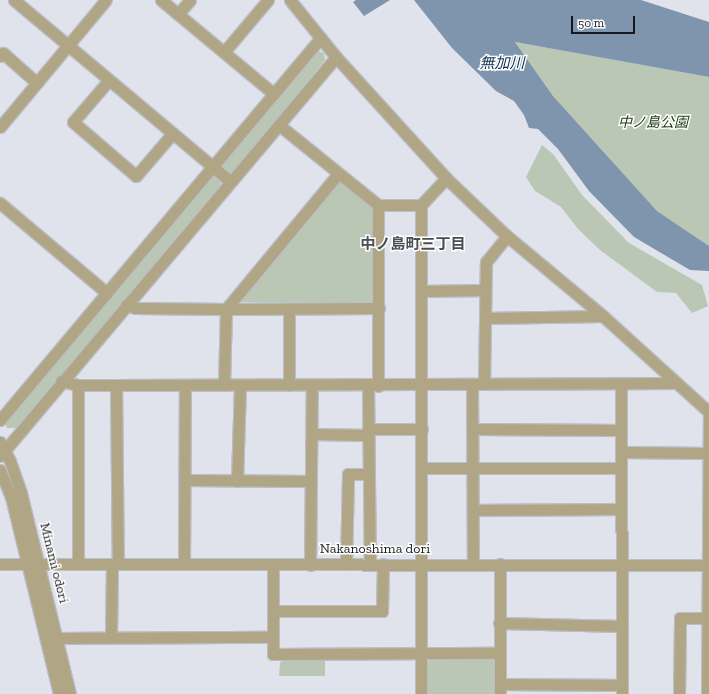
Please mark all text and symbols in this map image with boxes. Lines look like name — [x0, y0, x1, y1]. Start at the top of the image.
scale bar — [573, 8, 637, 34]
text: 50 m — [578, 16, 604, 30]
water label: 無加川 — [480, 55, 524, 73]
park label: 中ノ島公園 — [618, 115, 688, 131]
district label: 中ノ島町三丁目 — [361, 236, 465, 254]
street label: Minami odori — [36, 521, 72, 605]
street label: Nakanoshima dori — [320, 541, 430, 557]

